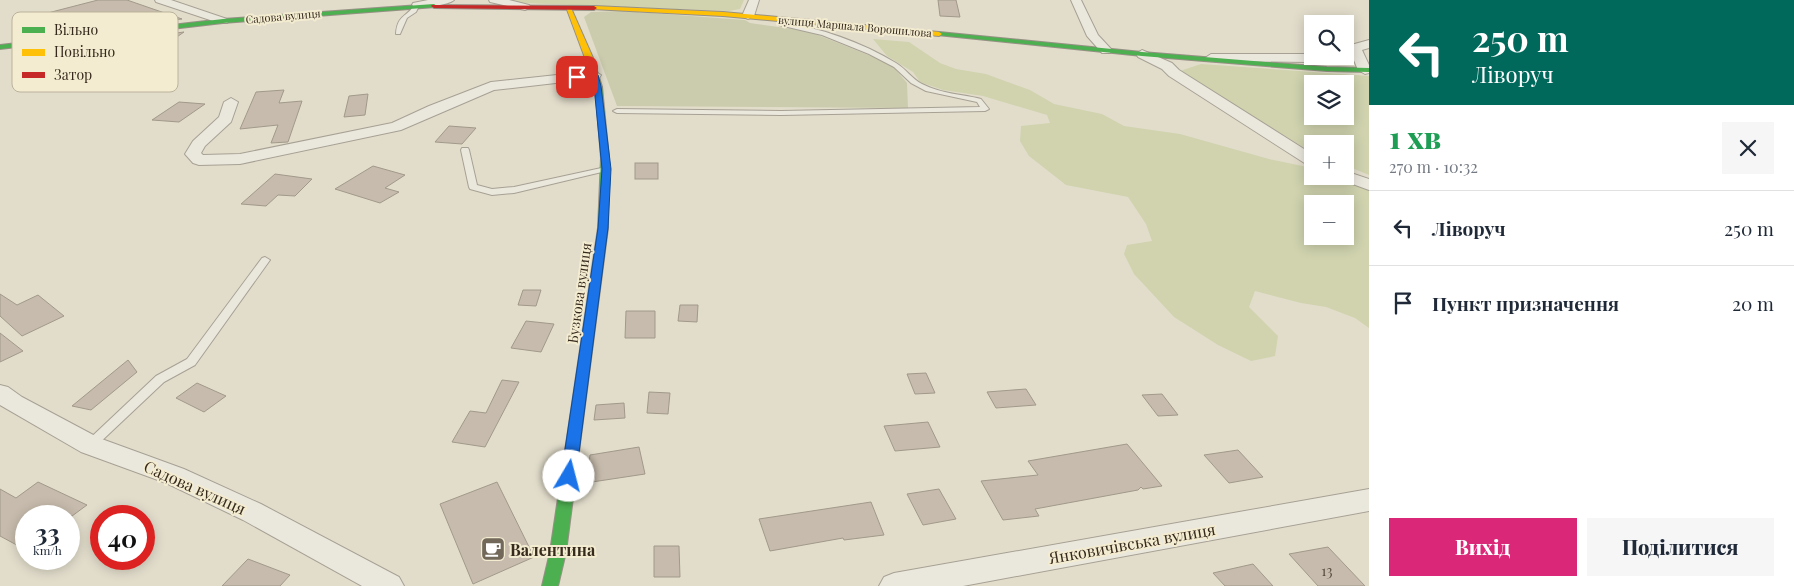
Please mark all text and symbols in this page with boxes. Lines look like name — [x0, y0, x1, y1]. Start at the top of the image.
street label: Садова вулиця — [245, 5, 321, 27]
legend — [12, 12, 178, 92]
street label: вулиця Маршала Ворошилова — [777, 12, 933, 40]
text: 250 m — [1472, 14, 1569, 61]
map controls — [1304, 15, 1354, 245]
button: search — [1304, 15, 1354, 65]
text: Вільно — [54, 20, 98, 39]
icon: left — [1389, 20, 1454, 85]
text: Повільно — [54, 42, 115, 61]
pin — [556, 56, 598, 98]
text: Ліворуч — [1472, 59, 1554, 89]
icon: arrive — [563, 63, 591, 91]
text: Затор — [54, 65, 92, 84]
button: layers — [1304, 75, 1354, 125]
text: 1 хв — [1389, 117, 1441, 157]
button: close — [1722, 122, 1774, 174]
button: + — [1304, 135, 1354, 185]
text: 270 m · 10:32 — [1389, 156, 1478, 177]
button: − — [1304, 195, 1354, 245]
icon: left — [1389, 214, 1417, 242]
text: Ліворуч — [1432, 215, 1506, 241]
text: 250 m — [1724, 215, 1774, 241]
street label: Бузкова вулиця — [563, 241, 596, 344]
icon: arrive — [1389, 289, 1417, 317]
text: Пункт призначення — [1432, 290, 1619, 316]
text: 20 m — [1732, 290, 1774, 316]
position arrow — [542, 449, 594, 501]
street label: Садова вулиця — [141, 455, 250, 519]
speed limit sign: 40 — [90, 505, 155, 570]
text: 33 — [35, 515, 60, 548]
street label: Янковичівська вулиця — [1046, 518, 1217, 568]
button: Вихід — [1389, 518, 1577, 576]
button: Поділитися — [1587, 518, 1774, 576]
cafe icon: Валентина — [480, 536, 506, 562]
place label: Валентина — [510, 539, 596, 560]
text: km/h — [33, 542, 62, 558]
house number: 13 — [1321, 561, 1333, 580]

